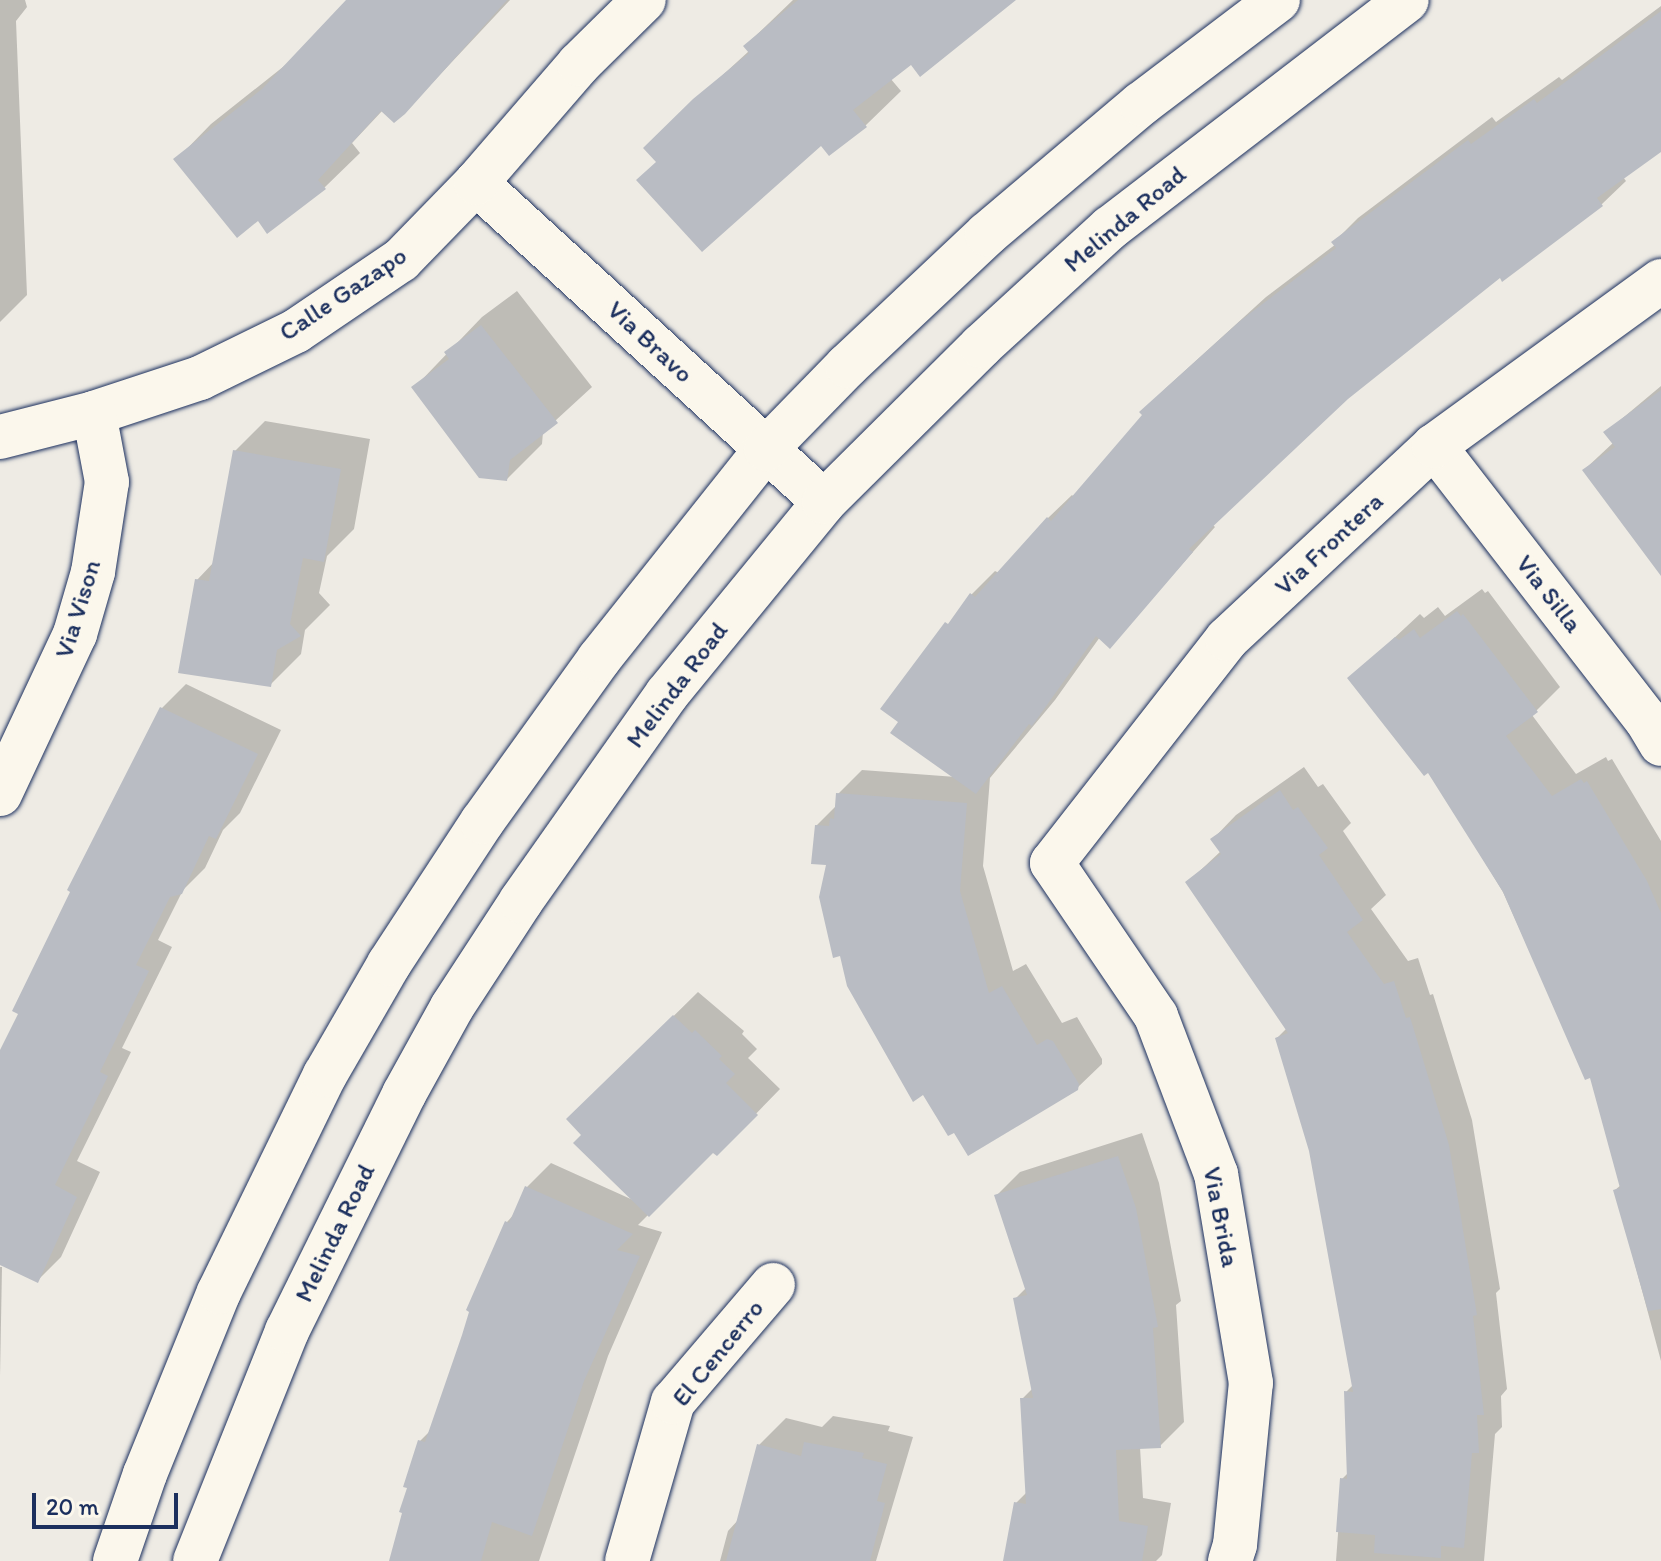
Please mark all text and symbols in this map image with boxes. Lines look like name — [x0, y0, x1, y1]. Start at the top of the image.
street label: Melinda Road — [1057, 159, 1193, 279]
street label: Calle Gazapo — [274, 240, 412, 348]
street label: Via Bravo — [600, 294, 700, 390]
street label: Via Frontera — [1268, 486, 1390, 602]
street label: Via Silla — [1509, 549, 1589, 639]
street label: Via Vison — [48, 556, 108, 662]
street label: Melinda Road — [619, 616, 735, 754]
street label: Melinda Road — [288, 1159, 382, 1307]
street label: Via Brida — [1196, 1164, 1246, 1270]
street label: El Cencerro — [665, 1293, 771, 1413]
scale bar — [36, 1477, 182, 1527]
text: 20 m — [46, 1492, 99, 1521]

